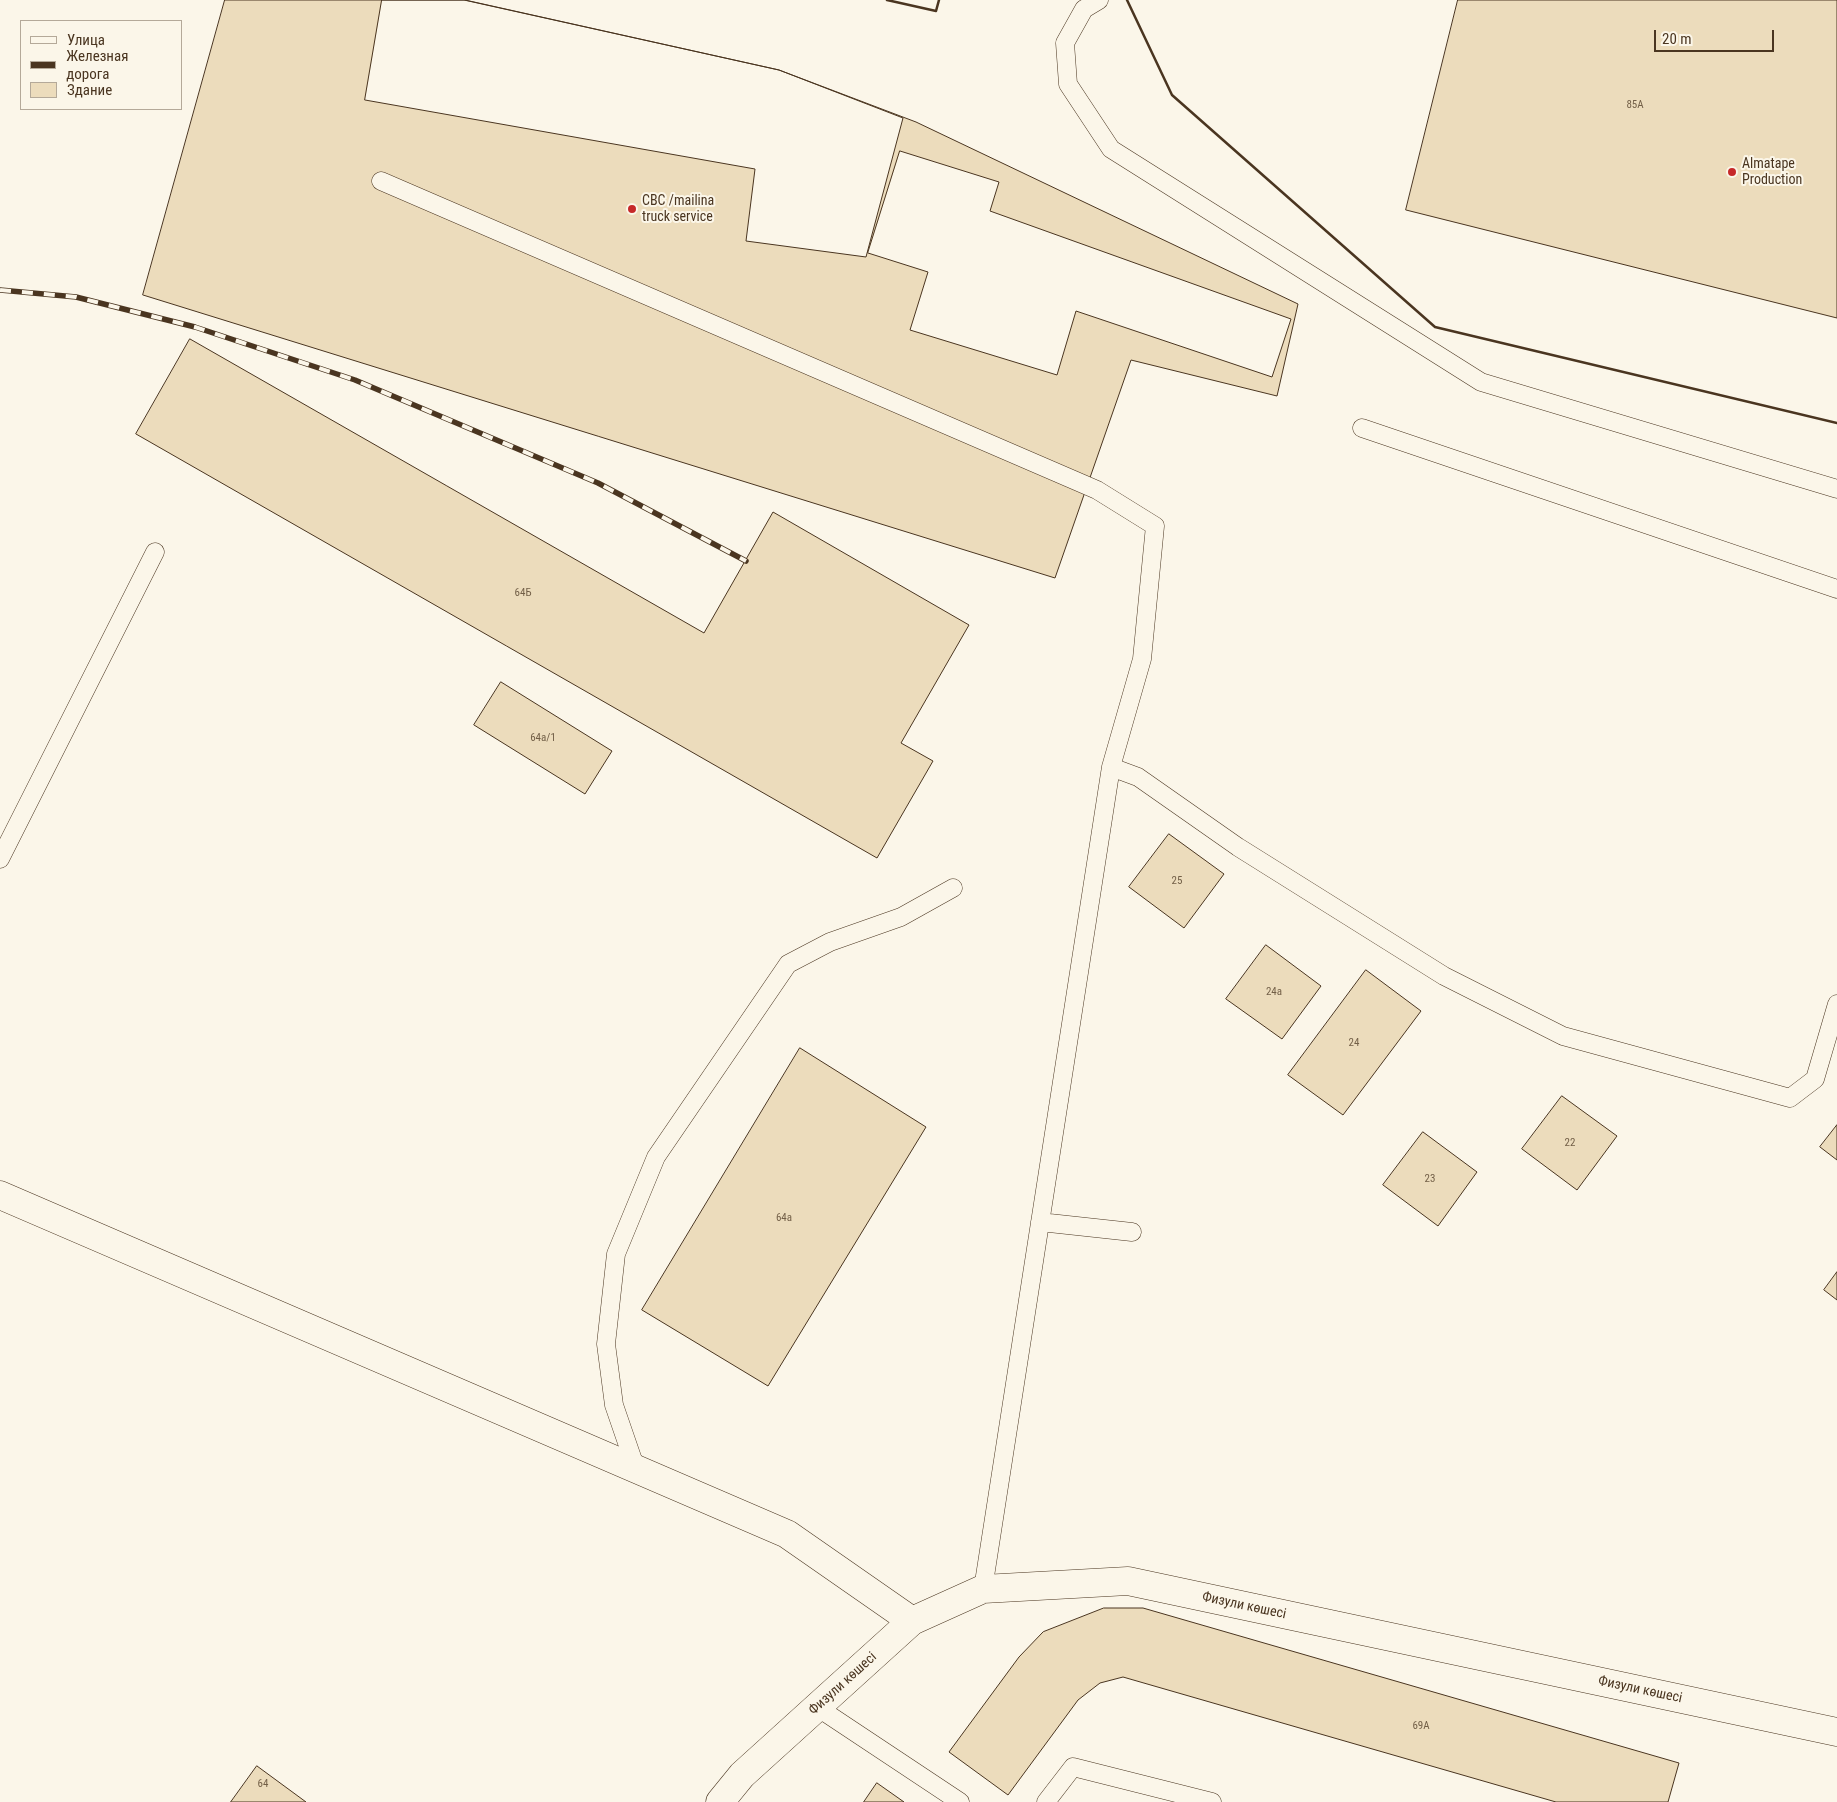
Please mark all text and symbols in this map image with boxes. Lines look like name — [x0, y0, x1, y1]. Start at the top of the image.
legend — [20, 20, 182, 110]
scale bar — [1657, 20, 1777, 52]
text: 20 m — [1662, 30, 1692, 48]
text: Улица — [67, 31, 105, 49]
text: Железная дорога — [66, 47, 128, 83]
text: Здание — [67, 81, 112, 99]
house number: 85А — [1626, 98, 1644, 112]
place label: Almatape Production — [1742, 156, 1802, 188]
marker: Almatape Production — [1726, 166, 1738, 178]
place label: CBC /mailina truck service — [642, 193, 714, 226]
marker: CBC /mailina truck service — [626, 203, 638, 215]
house number: 64Б — [515, 586, 531, 600]
house number: 64а/1 — [530, 731, 556, 745]
house number: 25 — [1172, 874, 1182, 888]
house number: 24а — [1266, 985, 1282, 999]
house number: 24 — [1349, 1036, 1359, 1050]
house number: 22 — [1565, 1136, 1575, 1150]
house number: 23 — [1425, 1172, 1435, 1186]
house number: 64а — [776, 1211, 792, 1225]
street label: Физули көшесі — [1200, 1589, 1288, 1623]
street label: Физули көшесі — [806, 1649, 880, 1719]
street label: Физули көшесі — [1596, 1673, 1684, 1707]
house number: 69А — [1412, 1719, 1430, 1733]
house number: 64 — [258, 1777, 268, 1791]

